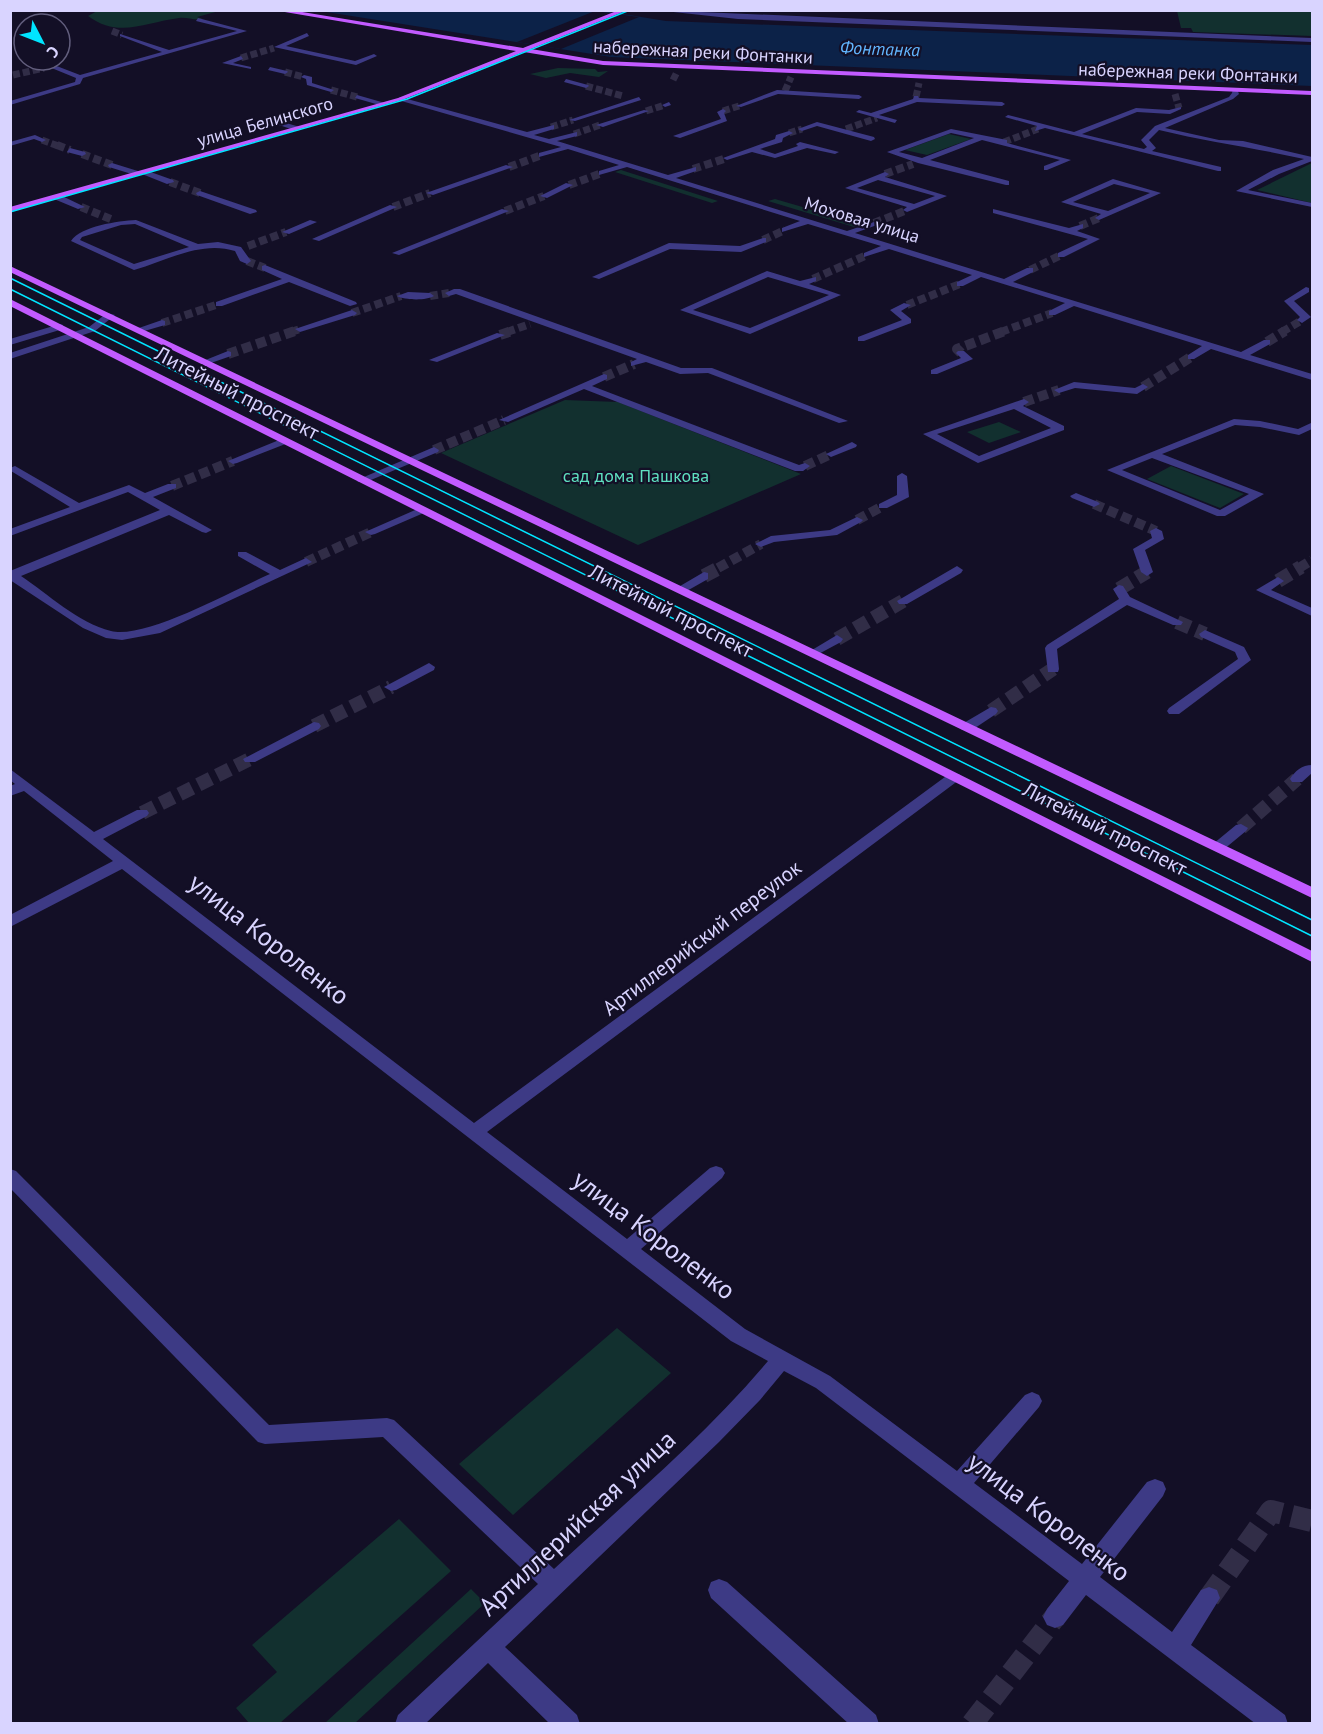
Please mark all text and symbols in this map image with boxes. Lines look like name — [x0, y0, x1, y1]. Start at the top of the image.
north arrow — [12, 12, 72, 72]
street label: набережная реки Фонтанки — [593, 34, 813, 69]
water label: Фонтанка — [840, 36, 921, 61]
text: С — [43, 42, 64, 62]
street label: набережная реки Фонтанки — [1078, 57, 1298, 88]
street label: улица Белинского — [194, 91, 335, 152]
street label: Моховая улица — [802, 191, 922, 248]
street label: Литейный проспект — [150, 339, 324, 446]
park label: сад дома Пашкова — [563, 464, 709, 487]
street label: Литейный проспект — [584, 557, 758, 664]
street label: Литейный проспект — [1018, 775, 1192, 882]
street label: Артиллерийский переулок — [597, 854, 807, 1021]
street label: улица Короленко — [182, 865, 356, 1012]
street label: улица Короленко — [566, 1163, 742, 1307]
street label: Артиллерийская улица — [471, 1423, 682, 1623]
street label: улица Короленко — [961, 1445, 1137, 1589]

